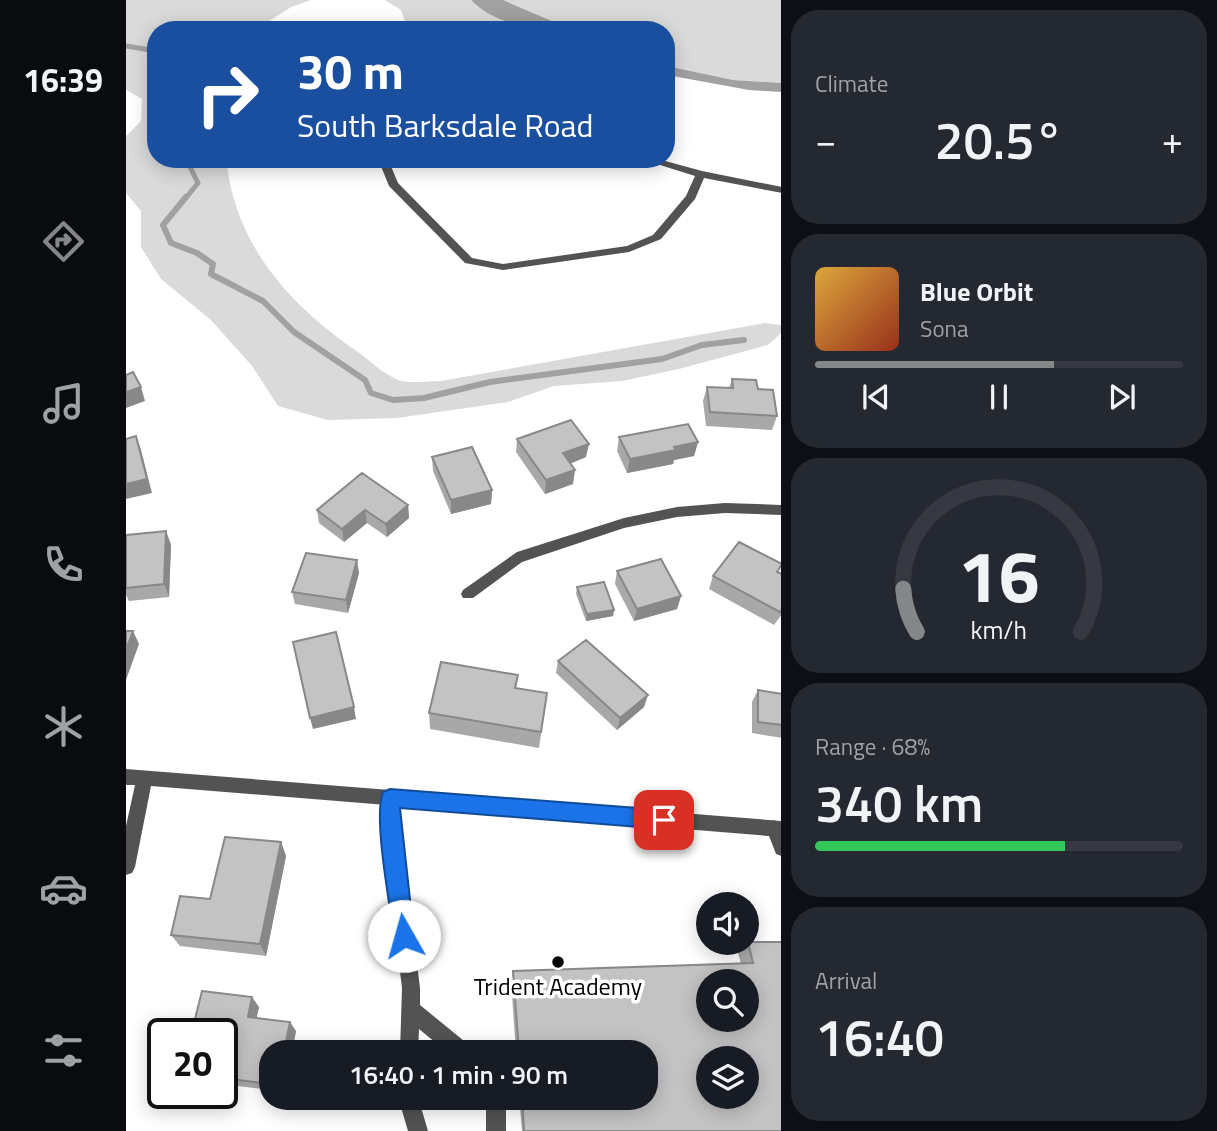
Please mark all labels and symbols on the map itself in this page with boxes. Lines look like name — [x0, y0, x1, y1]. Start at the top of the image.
pin — [634, 790, 694, 850]
position arrow — [367, 899, 441, 973]
marker: Trident Academy — [550, 954, 566, 970]
place label: Trident Academy — [474, 968, 643, 1004]
speed limit sign: 20 — [147, 1018, 238, 1109]

